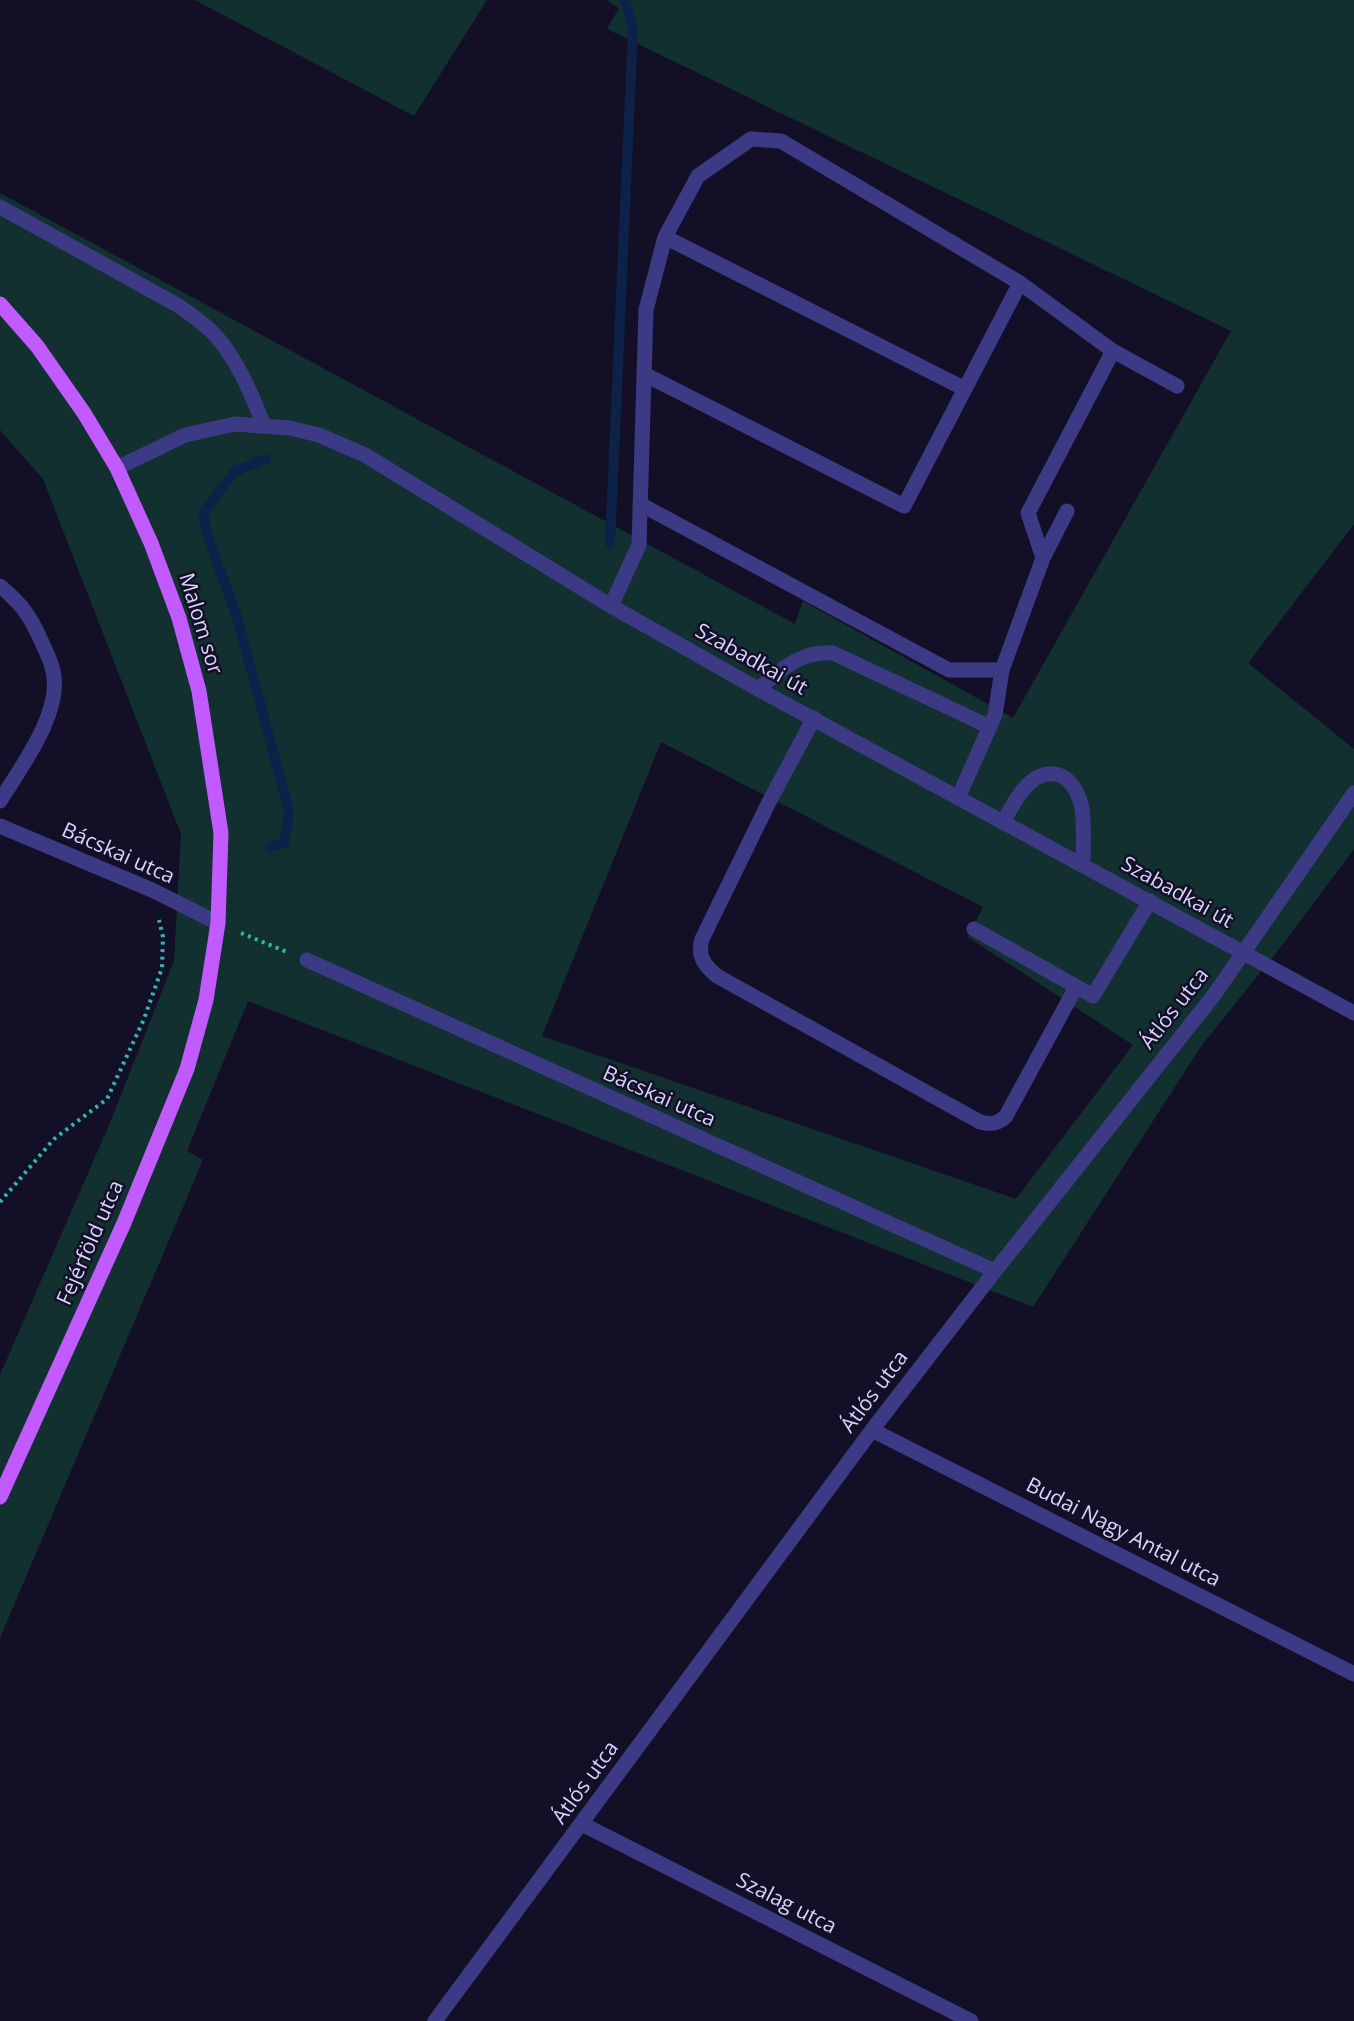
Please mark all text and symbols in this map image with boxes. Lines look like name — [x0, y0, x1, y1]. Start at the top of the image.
street label: Malom sor — [173, 570, 227, 678]
street label: Szabadkai út — [691, 619, 811, 701]
street label: Bácskai utca — [58, 818, 178, 890]
street label: Szabadkai út — [1117, 852, 1237, 934]
street label: Átlós utca — [1135, 963, 1215, 1055]
street label: Bácskai utca — [599, 1061, 719, 1133]
street label: Fejérföld utca — [52, 1177, 130, 1309]
street label: Átlós utca — [836, 1346, 914, 1438]
street label: Budai Nagy Antal utca — [1022, 1473, 1224, 1593]
street label: Átlós utca — [548, 1737, 624, 1829]
street label: Szalag utca — [732, 1868, 840, 1940]

